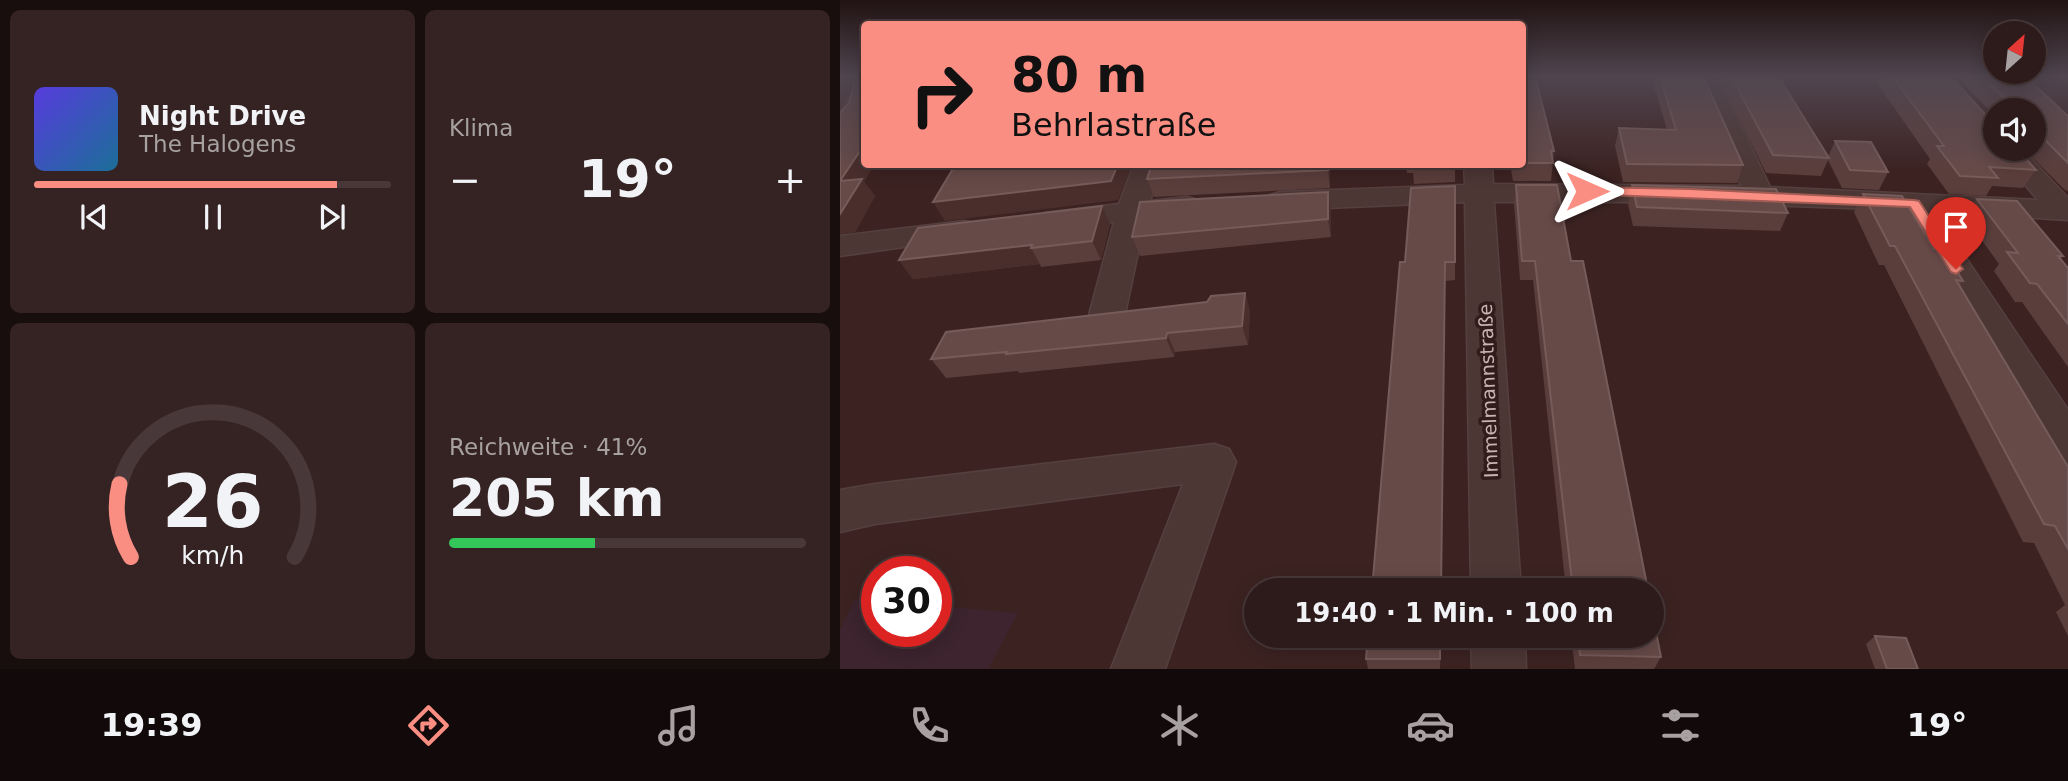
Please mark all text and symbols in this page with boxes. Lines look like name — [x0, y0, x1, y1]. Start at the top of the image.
north arrow — [1983, 21, 2046, 84]
map controls — [1983, 21, 2046, 161]
text: 80 m — [1011, 47, 1147, 104]
icon: right — [896, 49, 987, 140]
button: sound — [1983, 98, 2046, 161]
text: Night Drive — [139, 101, 306, 131]
text: Behrlastraße — [1011, 106, 1216, 144]
text: Klima — [449, 115, 513, 141]
text: The Halogens — [139, 131, 296, 157]
text: 19° — [578, 149, 677, 209]
position arrow — [1550, 154, 1624, 228]
text: − — [449, 158, 481, 202]
text: + — [774, 158, 806, 202]
pin — [1926, 197, 1986, 269]
icon: previous — [75, 198, 113, 236]
icon: pause — [194, 198, 232, 236]
icon: next — [313, 198, 351, 236]
icon: arrive — [1937, 208, 1975, 246]
street label: Immelmannstraße — [1474, 304, 1502, 478]
text: Reichweite · 41% — [449, 434, 647, 460]
text: 26 — [162, 459, 263, 544]
text: 205 km — [449, 468, 664, 528]
text: km/h — [181, 541, 244, 570]
speed limit sign: 30 — [861, 556, 952, 647]
text: 19:40 · 1 Min. · 100 m — [1294, 598, 1614, 628]
icon: directions — [404, 701, 453, 750]
icon: music — [654, 701, 703, 750]
icon: phone — [905, 701, 954, 750]
icon: climate — [1155, 701, 1204, 750]
icon: car — [1406, 701, 1455, 750]
icon: filters — [1656, 701, 1705, 750]
text: 19:39 — [101, 706, 203, 744]
text: 19° — [1907, 706, 1967, 744]

